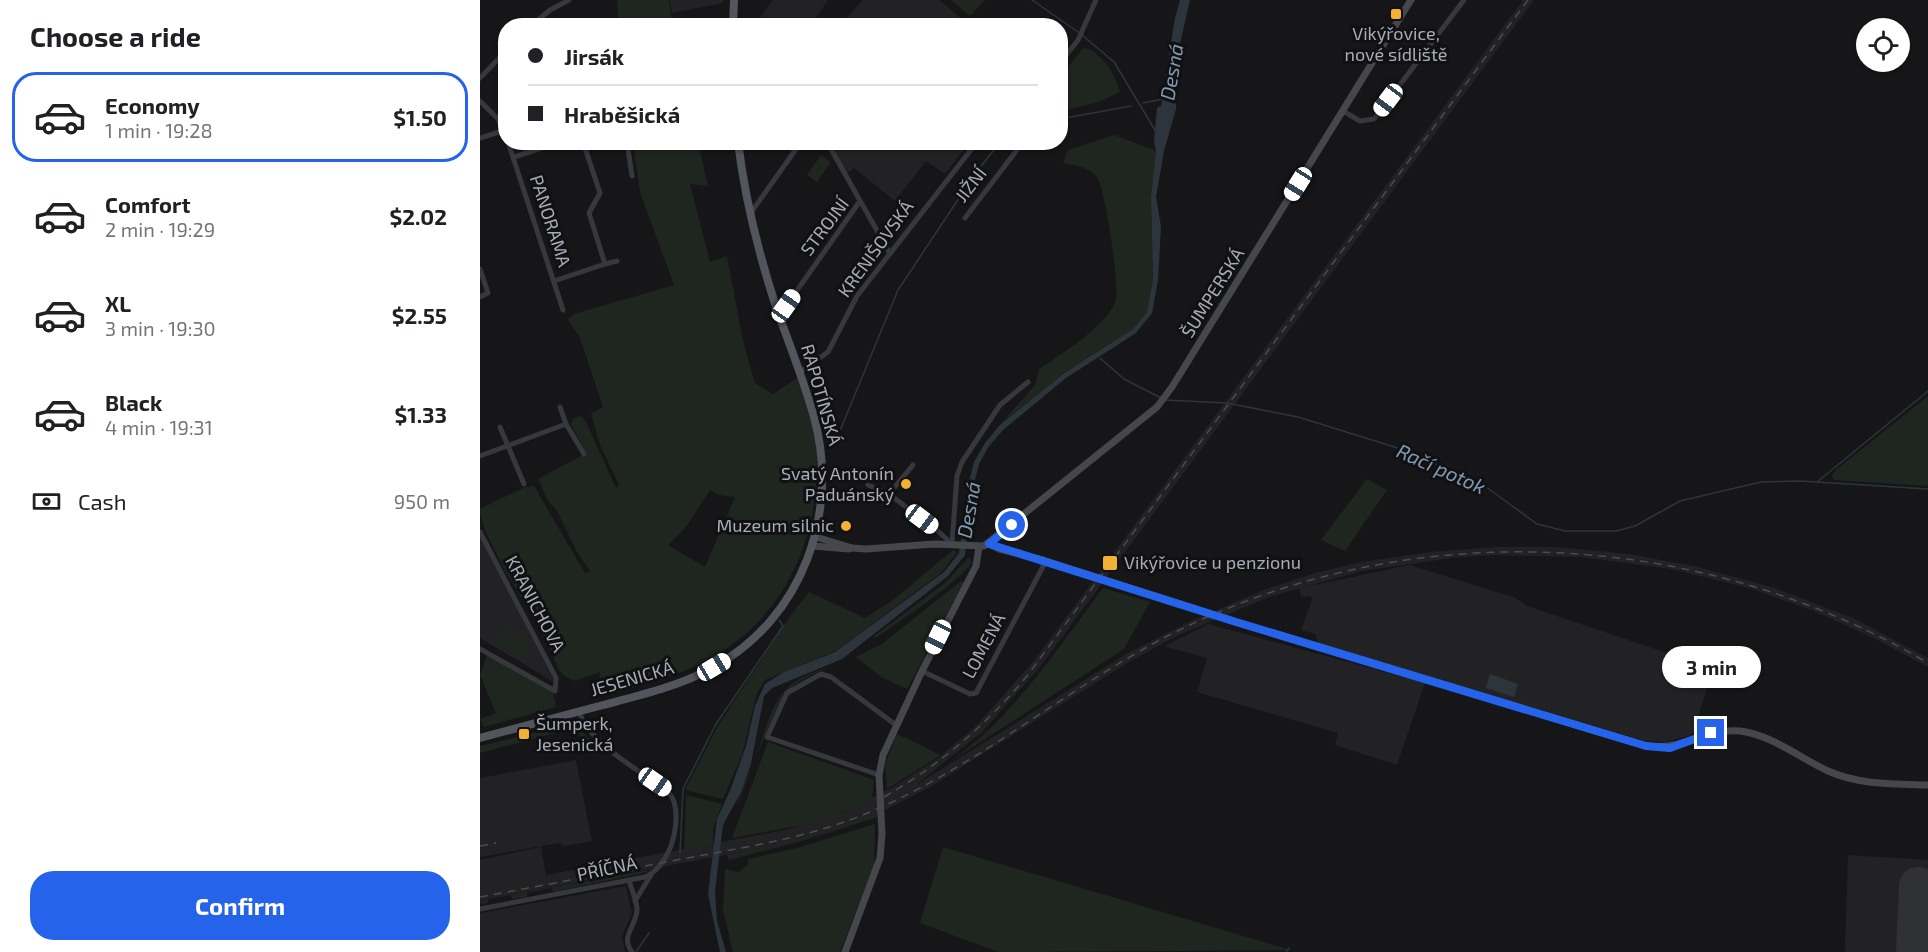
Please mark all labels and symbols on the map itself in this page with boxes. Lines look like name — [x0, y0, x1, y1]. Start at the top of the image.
marker: Vikýřovice, nové sídliště — [1389, 7, 1403, 21]
place label: Vikýřovice, nové sídliště — [1344, 22, 1448, 65]
water label: Desná — [1154, 42, 1188, 102]
car — [1370, 80, 1406, 120]
street label: JIŽNÍ — [950, 161, 991, 206]
car — [1281, 164, 1315, 204]
street label: PANORAMA — [526, 172, 576, 270]
street label: STROJNÍ — [795, 192, 854, 260]
street label: KRENIŠOVSKÁ — [833, 195, 918, 301]
street label: ŠUMPERSKÁ — [1176, 243, 1249, 341]
car — [768, 286, 804, 326]
street label: RAPOTÍNSKÁ — [797, 341, 847, 449]
water label: Račí potok — [1393, 438, 1490, 498]
place label: Svatý Antonín Paduánský — [781, 462, 894, 505]
marker: Svatý Antonín Paduánský — [899, 477, 913, 491]
water label: Desná — [951, 480, 985, 540]
car — [902, 501, 942, 537]
route start — [998, 511, 1025, 538]
place label: Muzeum silnic — [716, 514, 834, 536]
marker: Muzeum silnic — [839, 519, 853, 533]
place label: Vikýřovice u penzionu — [1124, 551, 1301, 573]
street label: KRANICHOVA — [501, 552, 571, 656]
marker: Vikýřovice u penzionu — [1101, 554, 1119, 572]
street label: LOMENÁ — [957, 608, 1010, 682]
car — [922, 617, 954, 657]
callout: 3 min — [1662, 646, 1760, 688]
car — [694, 650, 734, 684]
street label: JESENICKÁ — [587, 655, 677, 700]
place label: Šumperk, Jesenická — [536, 712, 613, 755]
route end — [1697, 719, 1724, 746]
marker: Šumperk, Jesenická — [517, 727, 531, 741]
car — [635, 764, 675, 800]
street label: PŘÍČNÁ — [575, 851, 640, 885]

